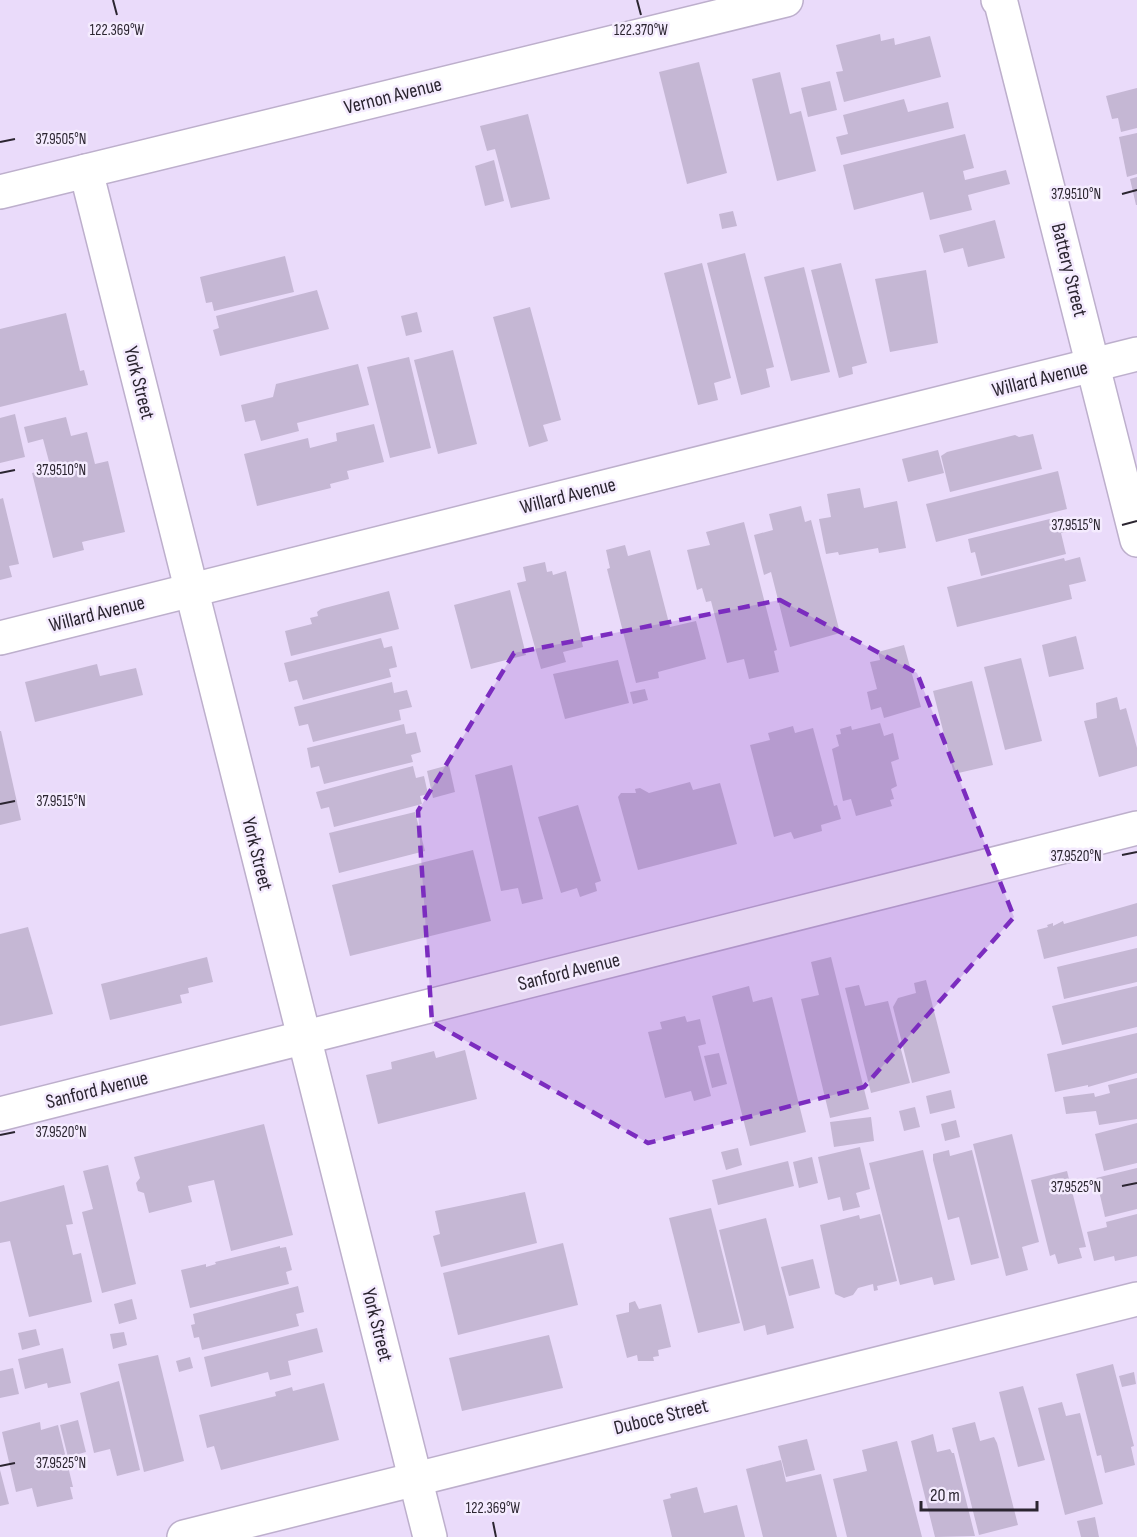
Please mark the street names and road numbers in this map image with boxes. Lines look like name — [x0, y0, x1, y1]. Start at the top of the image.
street label: Vernon Avenue — [342, 72, 444, 120]
street label: Battery Street — [1046, 221, 1092, 319]
street label: York Street — [118, 344, 160, 422]
street label: Willard Avenue — [990, 356, 1090, 402]
street label: Willard Avenue — [518, 473, 618, 519]
street label: Willard Avenue — [47, 591, 147, 637]
street label: York Street — [236, 815, 278, 893]
street label: Sanford Avenue — [515, 948, 623, 996]
street label: Sanford Avenue — [43, 1066, 151, 1114]
street label: York Street — [356, 1286, 398, 1364]
street label: Duboce Street — [611, 1394, 711, 1440]

